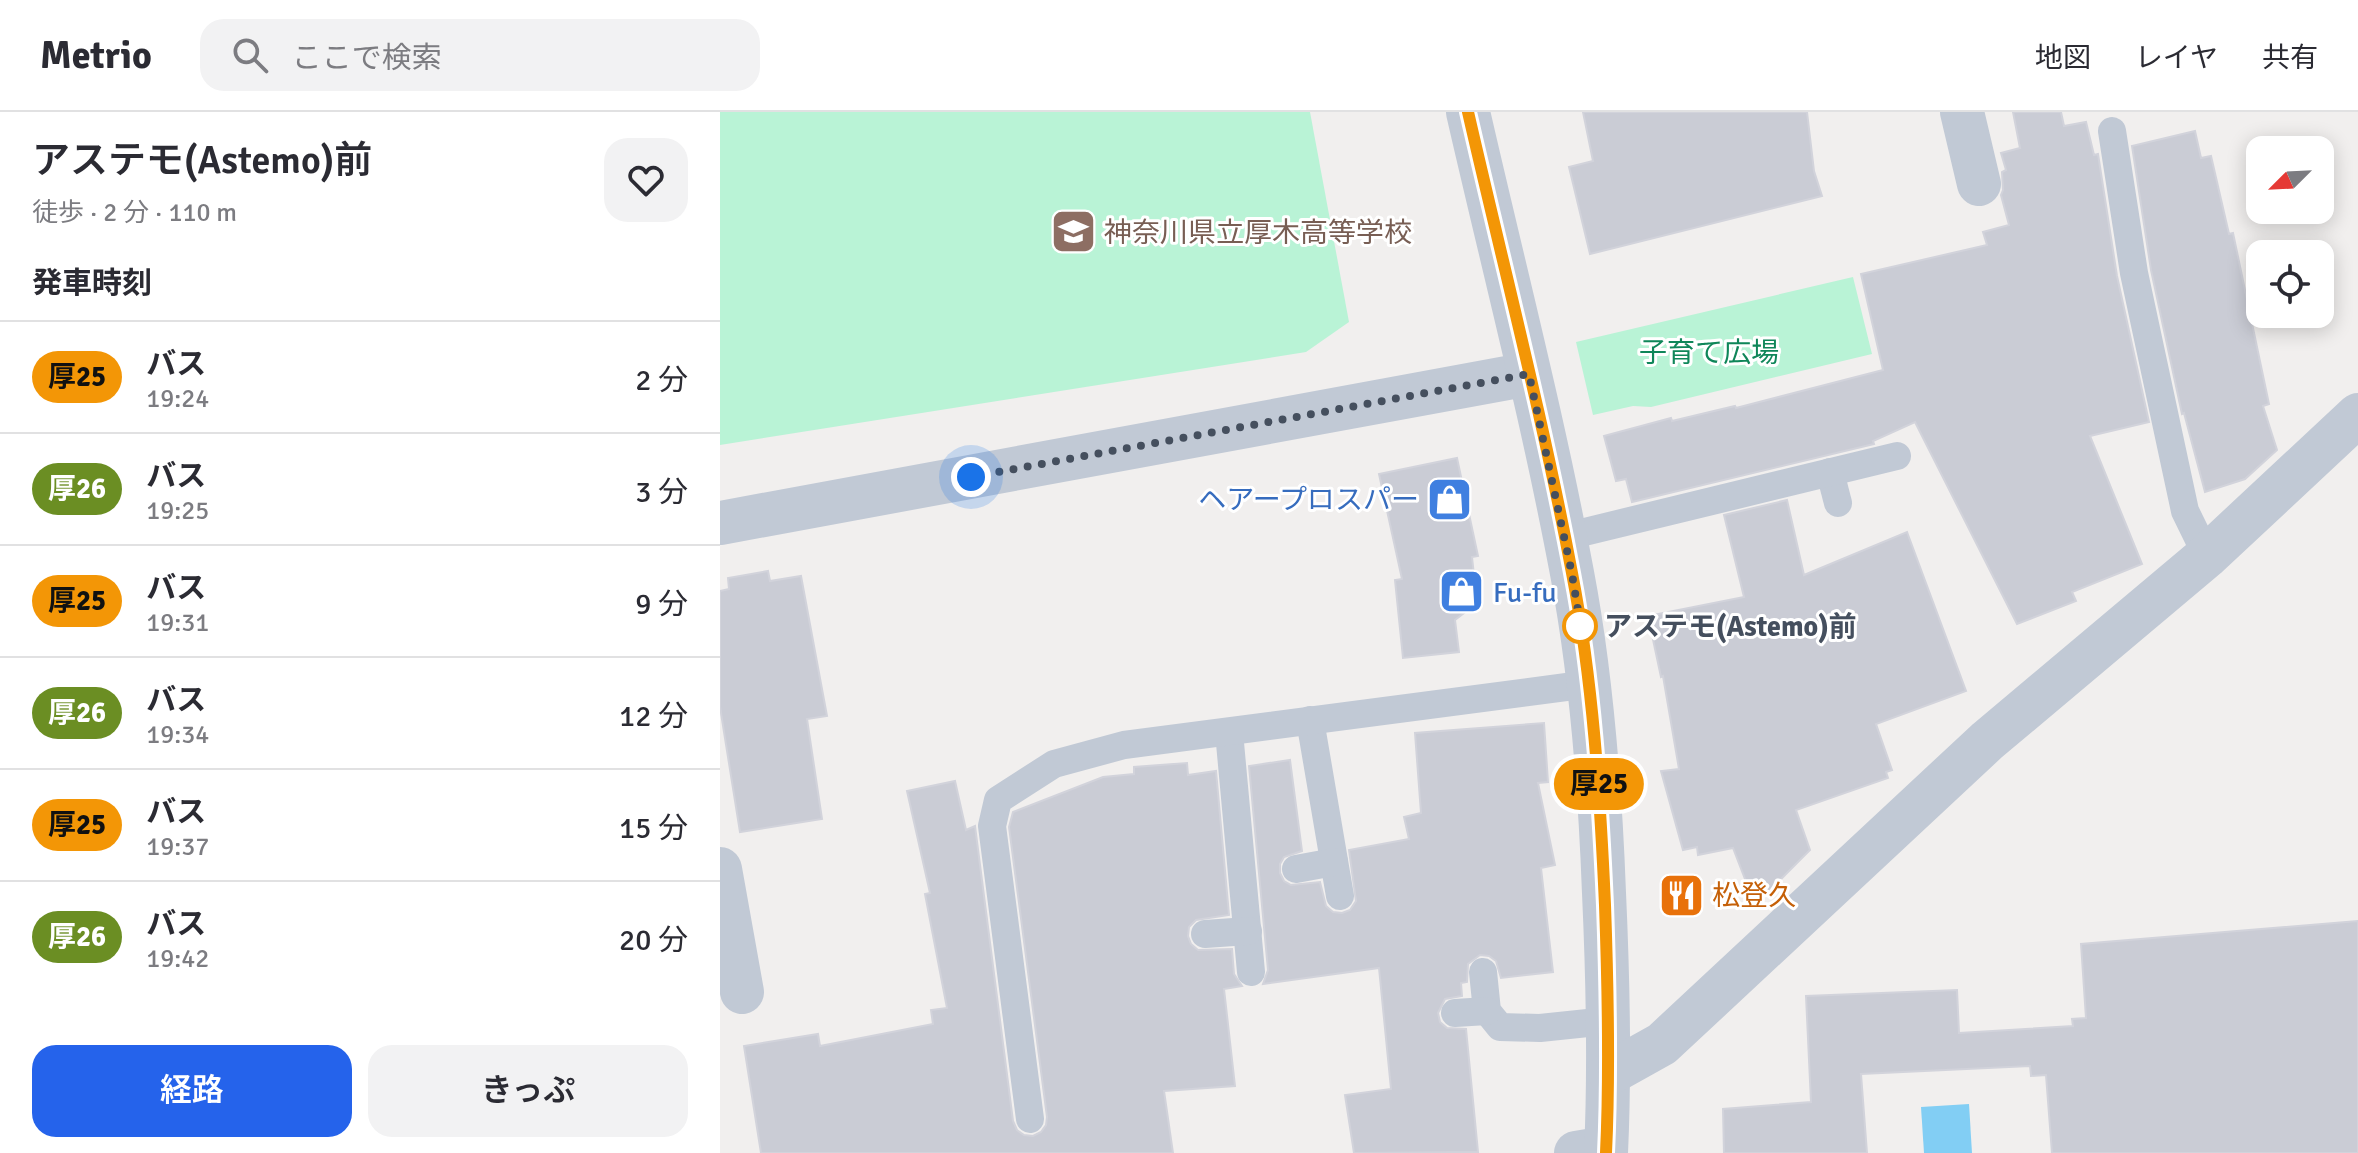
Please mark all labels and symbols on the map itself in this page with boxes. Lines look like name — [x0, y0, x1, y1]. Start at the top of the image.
north arrow — [2246, 136, 2334, 224]
school or university icon: 神奈川県立厚木高等学校 — [1049, 208, 1097, 256]
place label: 神奈川県立厚木高等学校 — [1104, 216, 1412, 250]
park label: 子育て広場 — [1639, 336, 1779, 370]
your location — [951, 457, 991, 497]
shop icon: ヘアープロスパー — [1426, 475, 1474, 523]
place label: ヘアープロスパー — [1198, 483, 1419, 517]
shop icon: Fu-fu — [1438, 568, 1486, 616]
place label: Fu-fu — [1493, 576, 1557, 610]
marker: アステモ(Astemo)前 — [1563, 609, 1597, 643]
place label: アステモ(Astemo)前 — [1604, 610, 1857, 644]
line badge: 厚25 — [1553, 758, 1645, 810]
restaurant icon: 松登久 — [1657, 871, 1705, 919]
place label: 松登久 — [1712, 879, 1796, 913]

